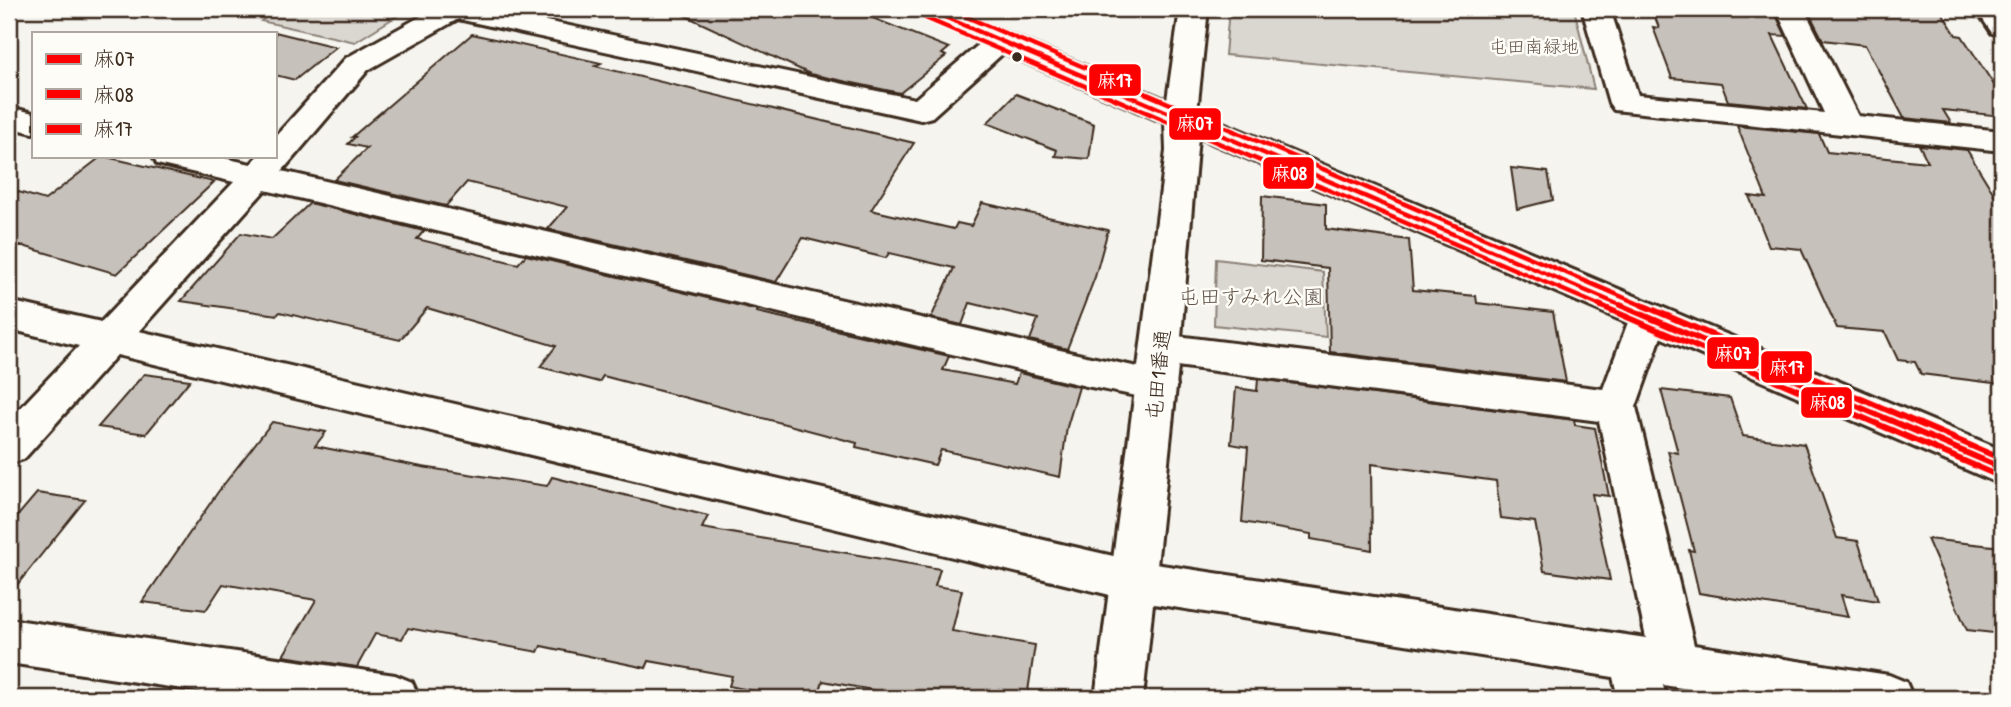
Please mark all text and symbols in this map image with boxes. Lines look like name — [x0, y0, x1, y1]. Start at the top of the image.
legend — [32, 32, 276, 158]
park label: 屯田南緑地 — [1489, 34, 1579, 59]
text: 麻07 — [94, 44, 135, 73]
unlabelled marker — [1010, 50, 1024, 64]
line badge: 麻17 — [1088, 63, 1142, 97]
text: 麻17 — [1097, 67, 1133, 93]
text: 麻08 — [94, 80, 134, 109]
line badge: 麻07 — [1168, 107, 1222, 141]
text: 麻07 — [1177, 110, 1213, 136]
text: 麻17 — [94, 114, 133, 143]
line badge: 麻08 — [1262, 156, 1315, 190]
text: 麻08 — [1271, 160, 1307, 186]
park label: 屯田すみれ公園 — [1178, 282, 1324, 311]
street label: 屯田1番通 — [1139, 328, 1177, 422]
line badge: 麻07 — [1706, 336, 1760, 370]
text: 麻07 — [1715, 340, 1751, 366]
line badge: 麻17 — [1760, 350, 1813, 384]
text: 麻17 — [1769, 354, 1805, 380]
line badge: 麻08 — [1800, 386, 1853, 419]
text: 麻08 — [1809, 389, 1845, 415]

